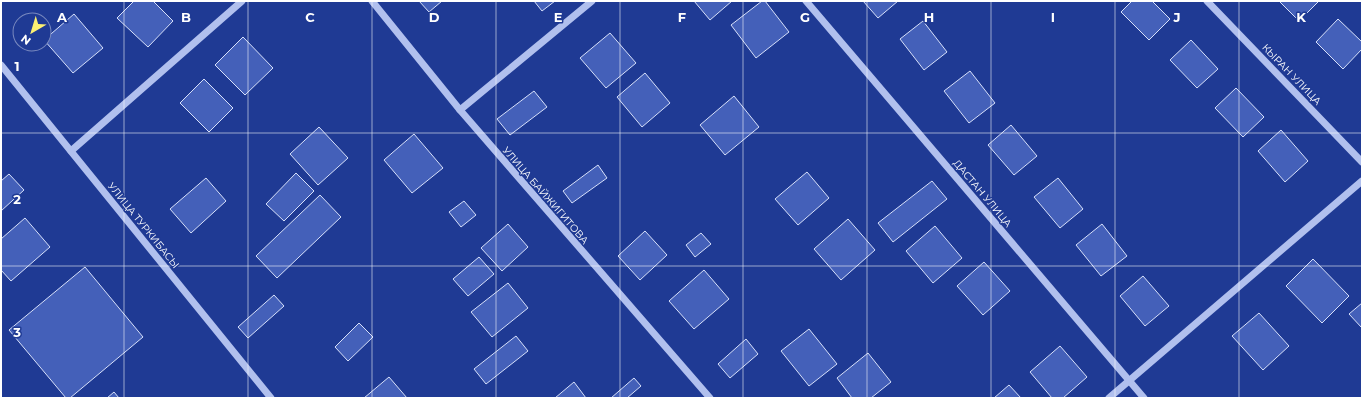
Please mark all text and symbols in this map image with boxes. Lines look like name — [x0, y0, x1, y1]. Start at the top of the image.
text: A — [56, 9, 68, 25]
text: B — [181, 9, 191, 25]
text: C — [305, 9, 315, 25]
text: D — [429, 9, 440, 25]
text: E — [554, 9, 563, 25]
text: F — [678, 9, 686, 25]
text: G — [800, 9, 810, 25]
text: H — [924, 9, 934, 25]
text: I — [1051, 9, 1055, 25]
text: J — [1172, 9, 1181, 25]
text: K — [1296, 9, 1306, 25]
north arrow — [12, 12, 52, 52]
text: N — [18, 32, 34, 48]
street label: КЫРАН УЛИЦА — [1259, 41, 1324, 108]
text: 1 — [14, 58, 20, 74]
street label: УЛИЦА БАЙЖИГИТОВА — [500, 144, 592, 247]
street label: ДАСТАН УЛИЦА — [950, 157, 1015, 230]
street label: УЛИЦА ТУРКИБАСЫ — [105, 180, 182, 271]
text: 2 — [13, 191, 21, 207]
text: 3 — [12, 324, 21, 340]

